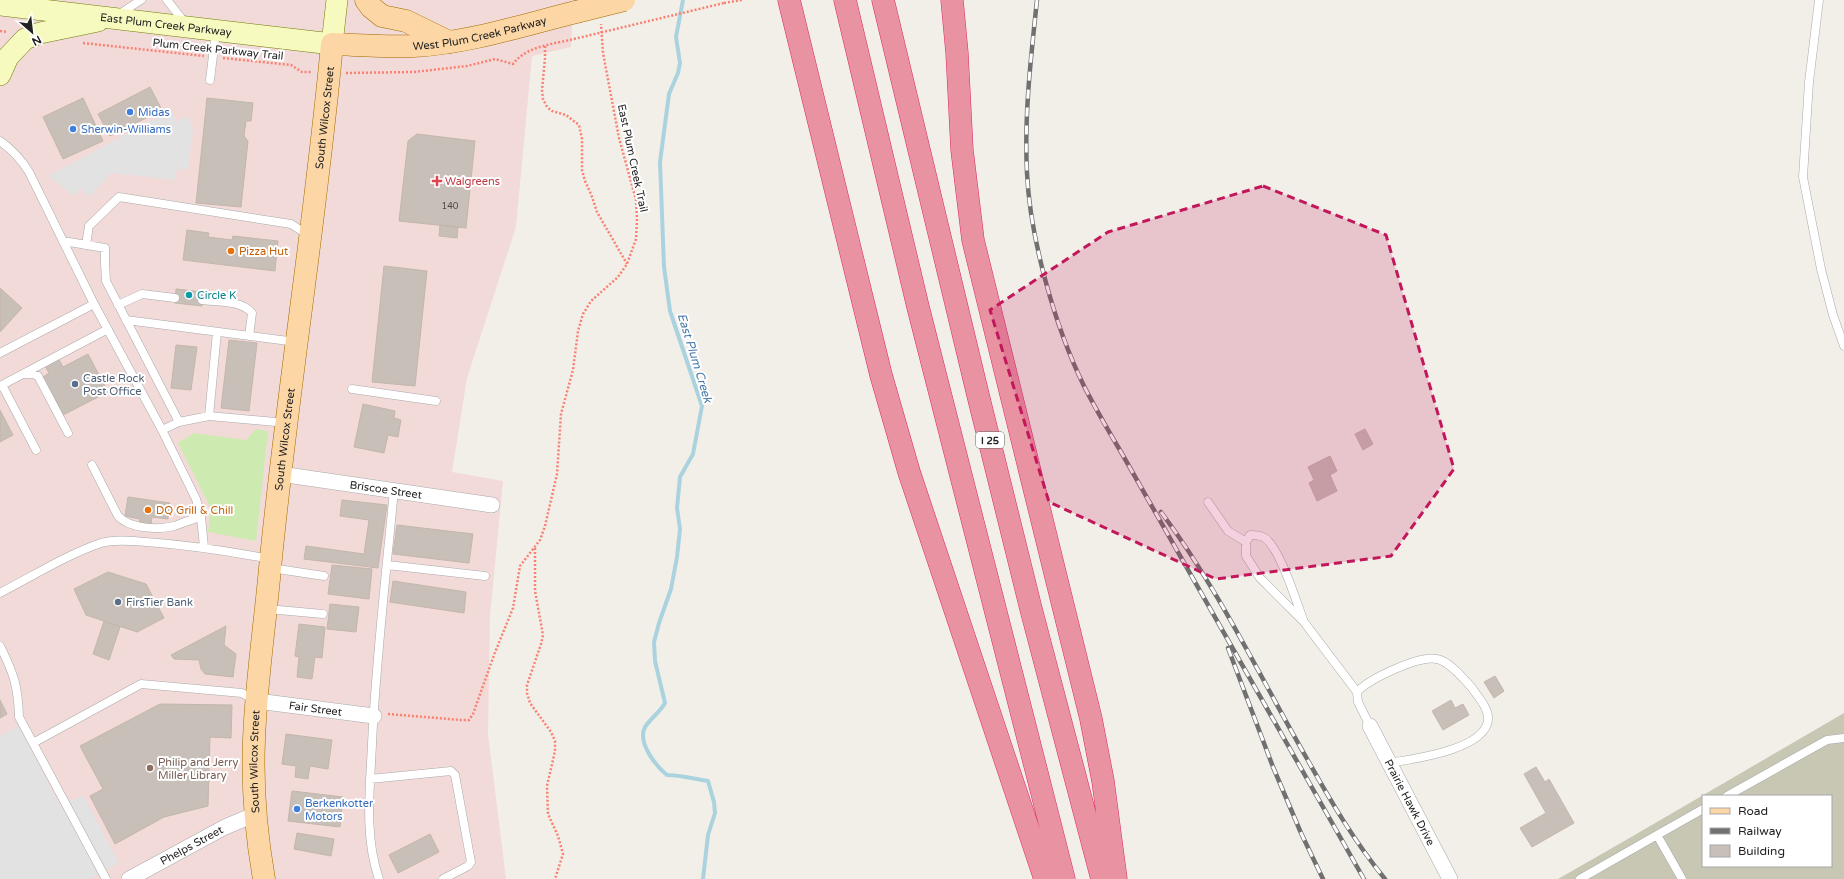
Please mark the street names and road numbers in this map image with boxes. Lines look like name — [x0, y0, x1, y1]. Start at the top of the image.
street label: East Plum Creek Parkway — [99, 11, 232, 39]
street label: West Plum Creek Parkway — [412, 14, 548, 53]
street label: Plum Creek Parkway Trail — [152, 36, 284, 63]
street label: South Wilcox Street — [313, 66, 337, 170]
street label: East Plum Creek Trail — [615, 103, 650, 213]
street label: South Wilcox Street — [272, 387, 298, 491]
road number: I 25 — [976, 432, 1004, 448]
street label: Briscoe Street — [349, 478, 423, 502]
street label: Fair Street — [288, 699, 343, 719]
street label: South Wilcox Street — [247, 710, 263, 814]
street label: Prairie Hawk Drive — [1381, 757, 1437, 848]
street label: Phelps Street — [158, 823, 225, 868]

